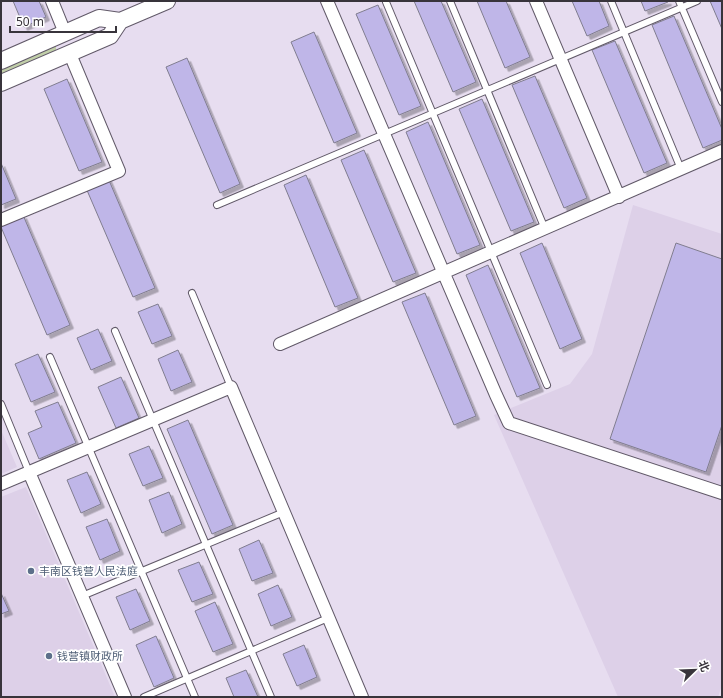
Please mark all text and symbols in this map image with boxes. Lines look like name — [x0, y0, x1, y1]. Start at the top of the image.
scale bar — [10, 8, 116, 34]
text: 50 m — [16, 13, 44, 30]
place label: 丰南区钱营人民法庭 — [39, 563, 138, 578]
marker: 丰南区钱营人民法庭 — [26, 566, 36, 576]
place label: 钱营镇财政所 — [57, 648, 123, 663]
north arrow — [675, 650, 715, 690]
marker: 钱营镇财政所 — [44, 651, 54, 661]
text: 北 — [696, 658, 714, 674]

